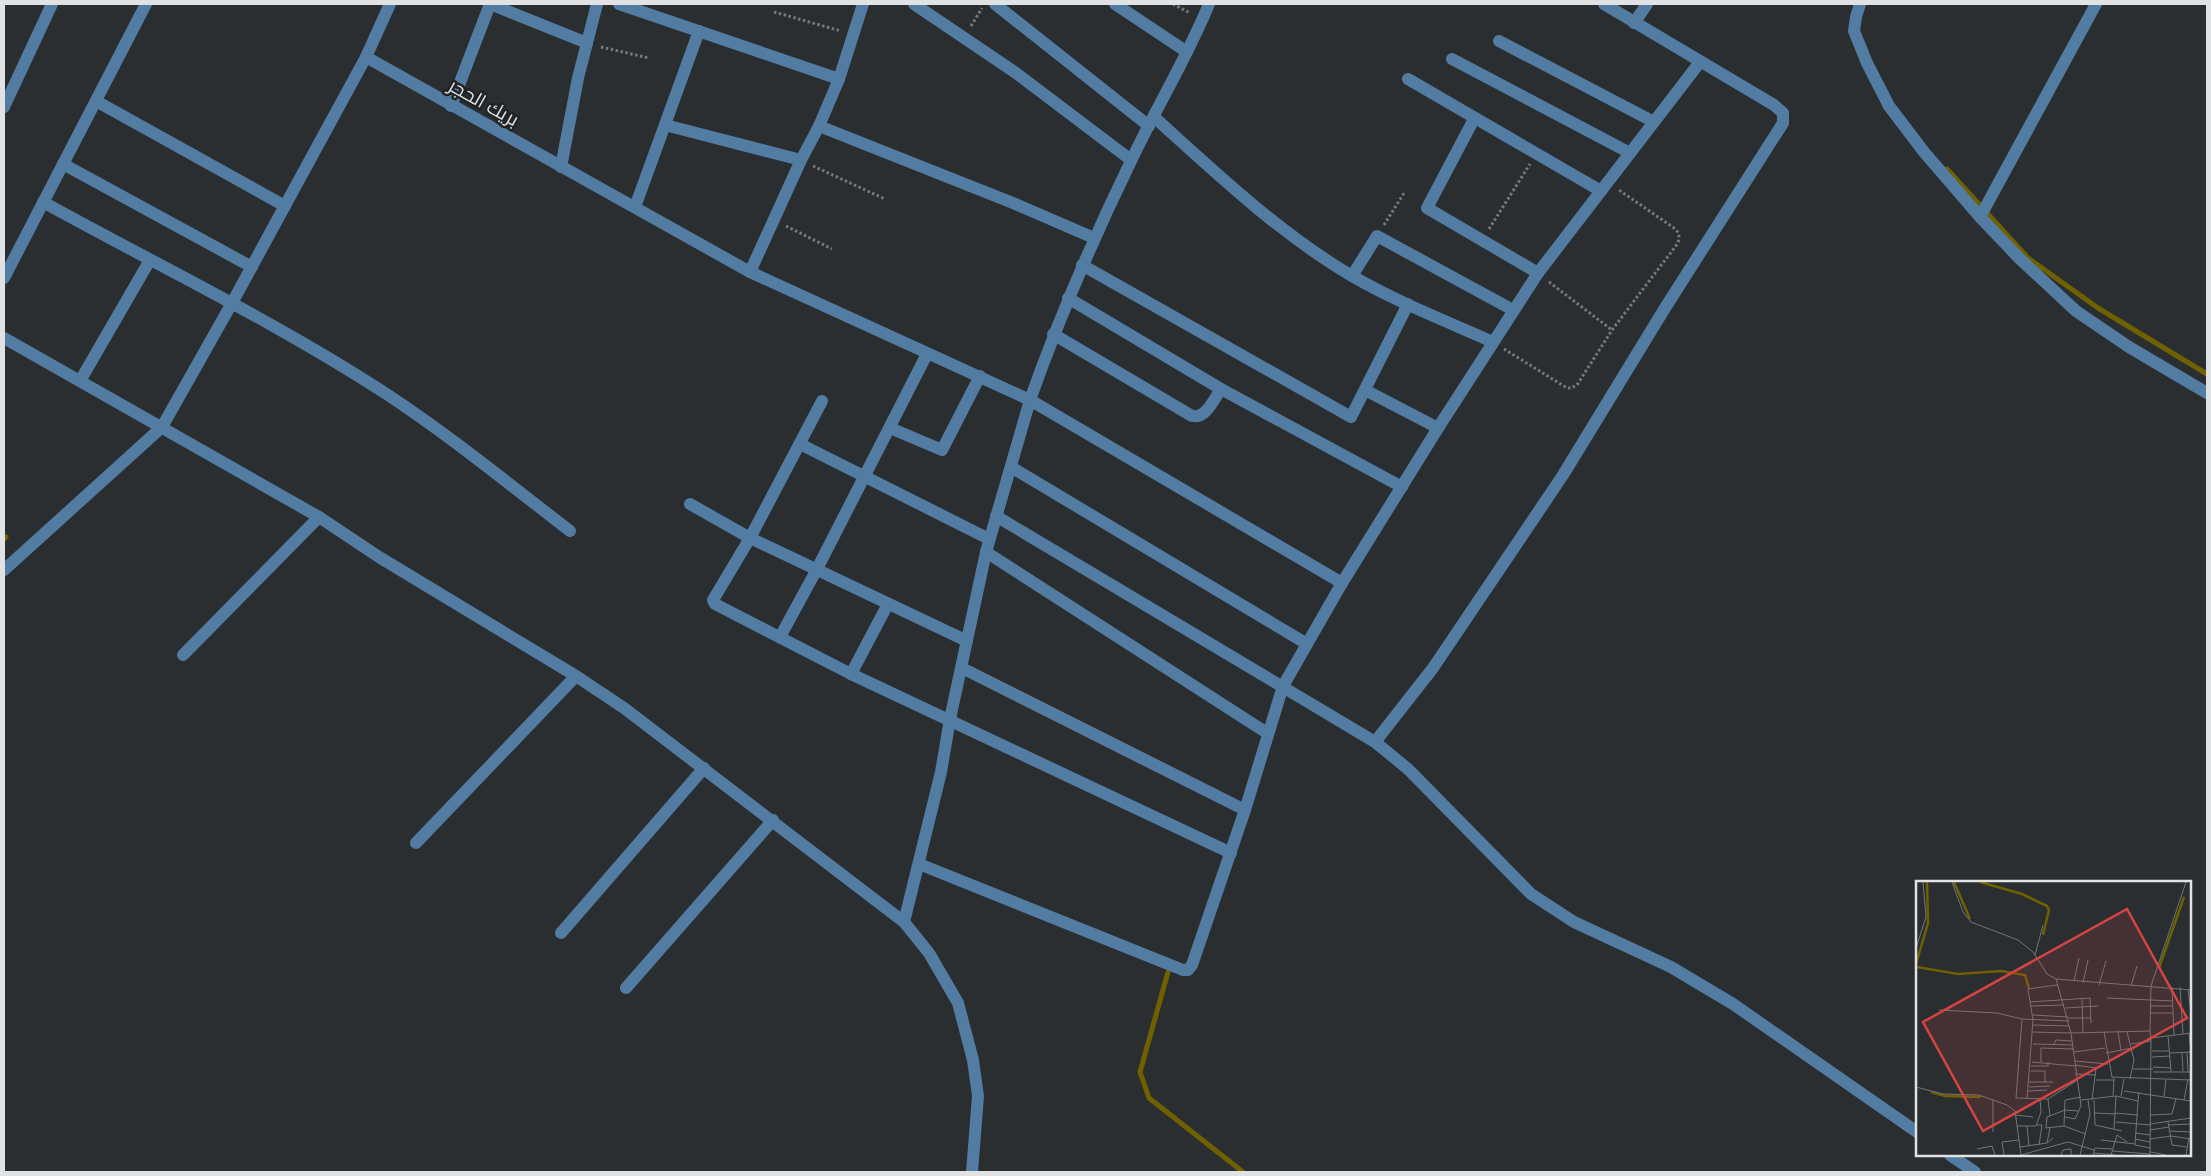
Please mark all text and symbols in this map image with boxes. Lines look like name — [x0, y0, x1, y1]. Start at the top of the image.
street label: بريك الحجر — [444, 73, 523, 131]
inset map — [1916, 881, 2191, 1156]

